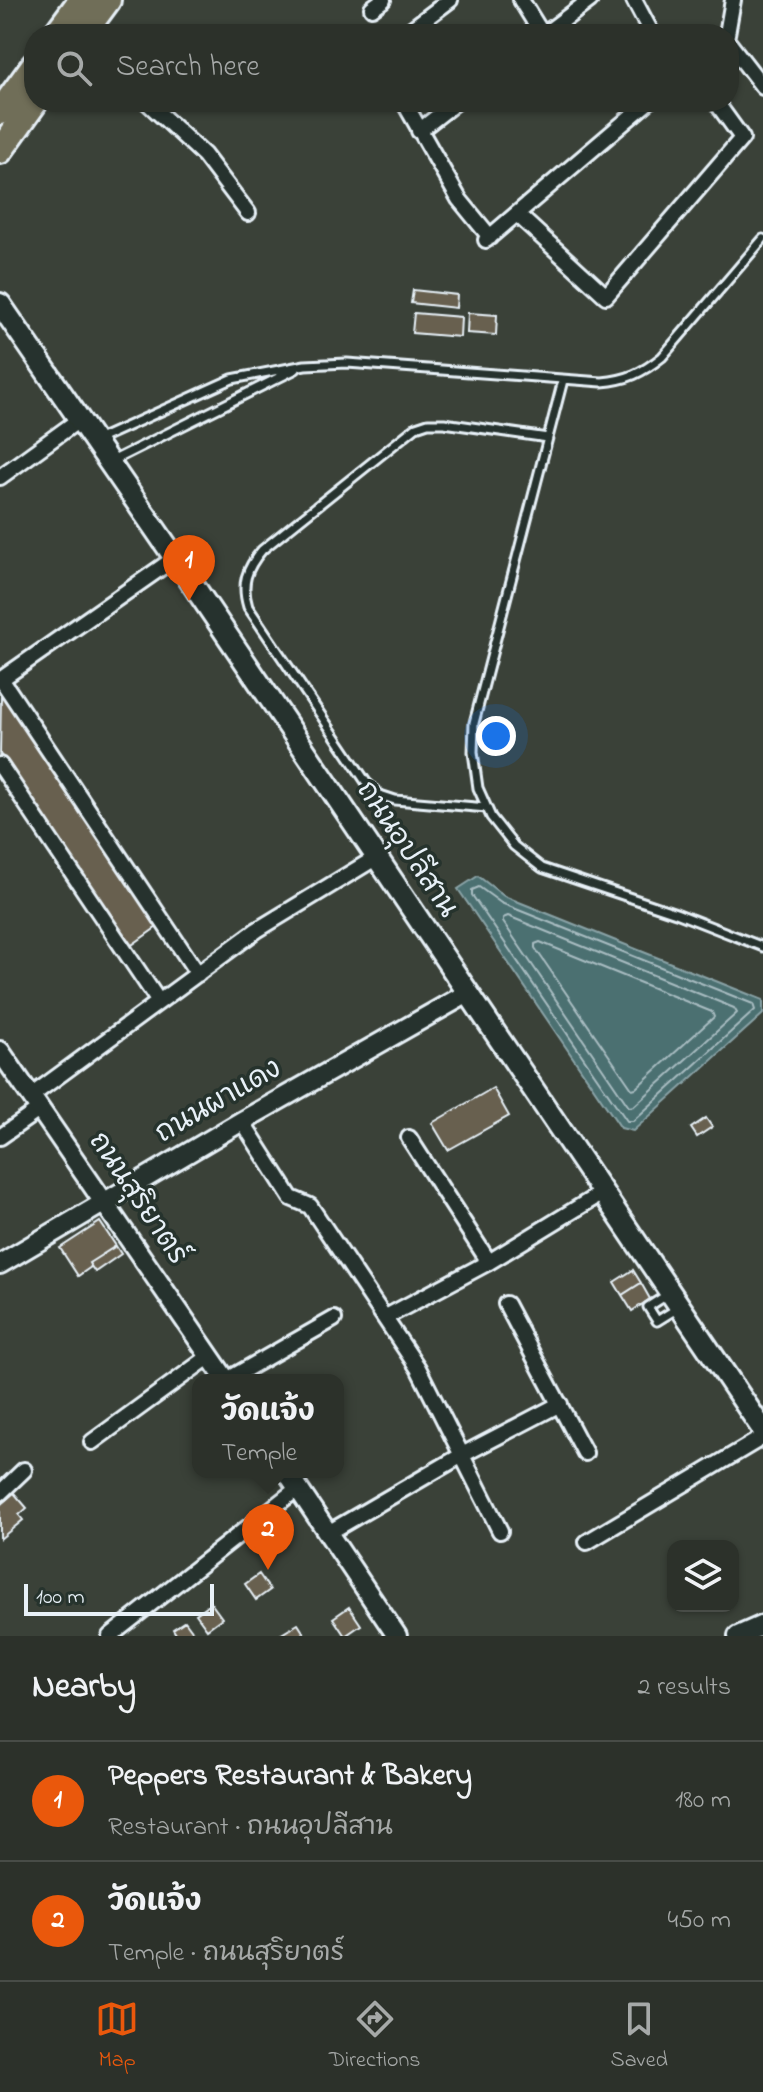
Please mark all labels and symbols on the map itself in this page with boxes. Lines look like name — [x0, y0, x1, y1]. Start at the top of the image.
pin: 1 — [163, 535, 215, 601]
your location — [476, 716, 516, 756]
street label: ถนนอุปลีสาน — [345, 773, 467, 927]
street label: ถนนผาแดง — [148, 1049, 290, 1155]
street label: ถนนสุริยาตร์ — [77, 1123, 198, 1274]
pin: 2 — [242, 1504, 294, 1570]
scale bar — [24, 1580, 214, 1616]

